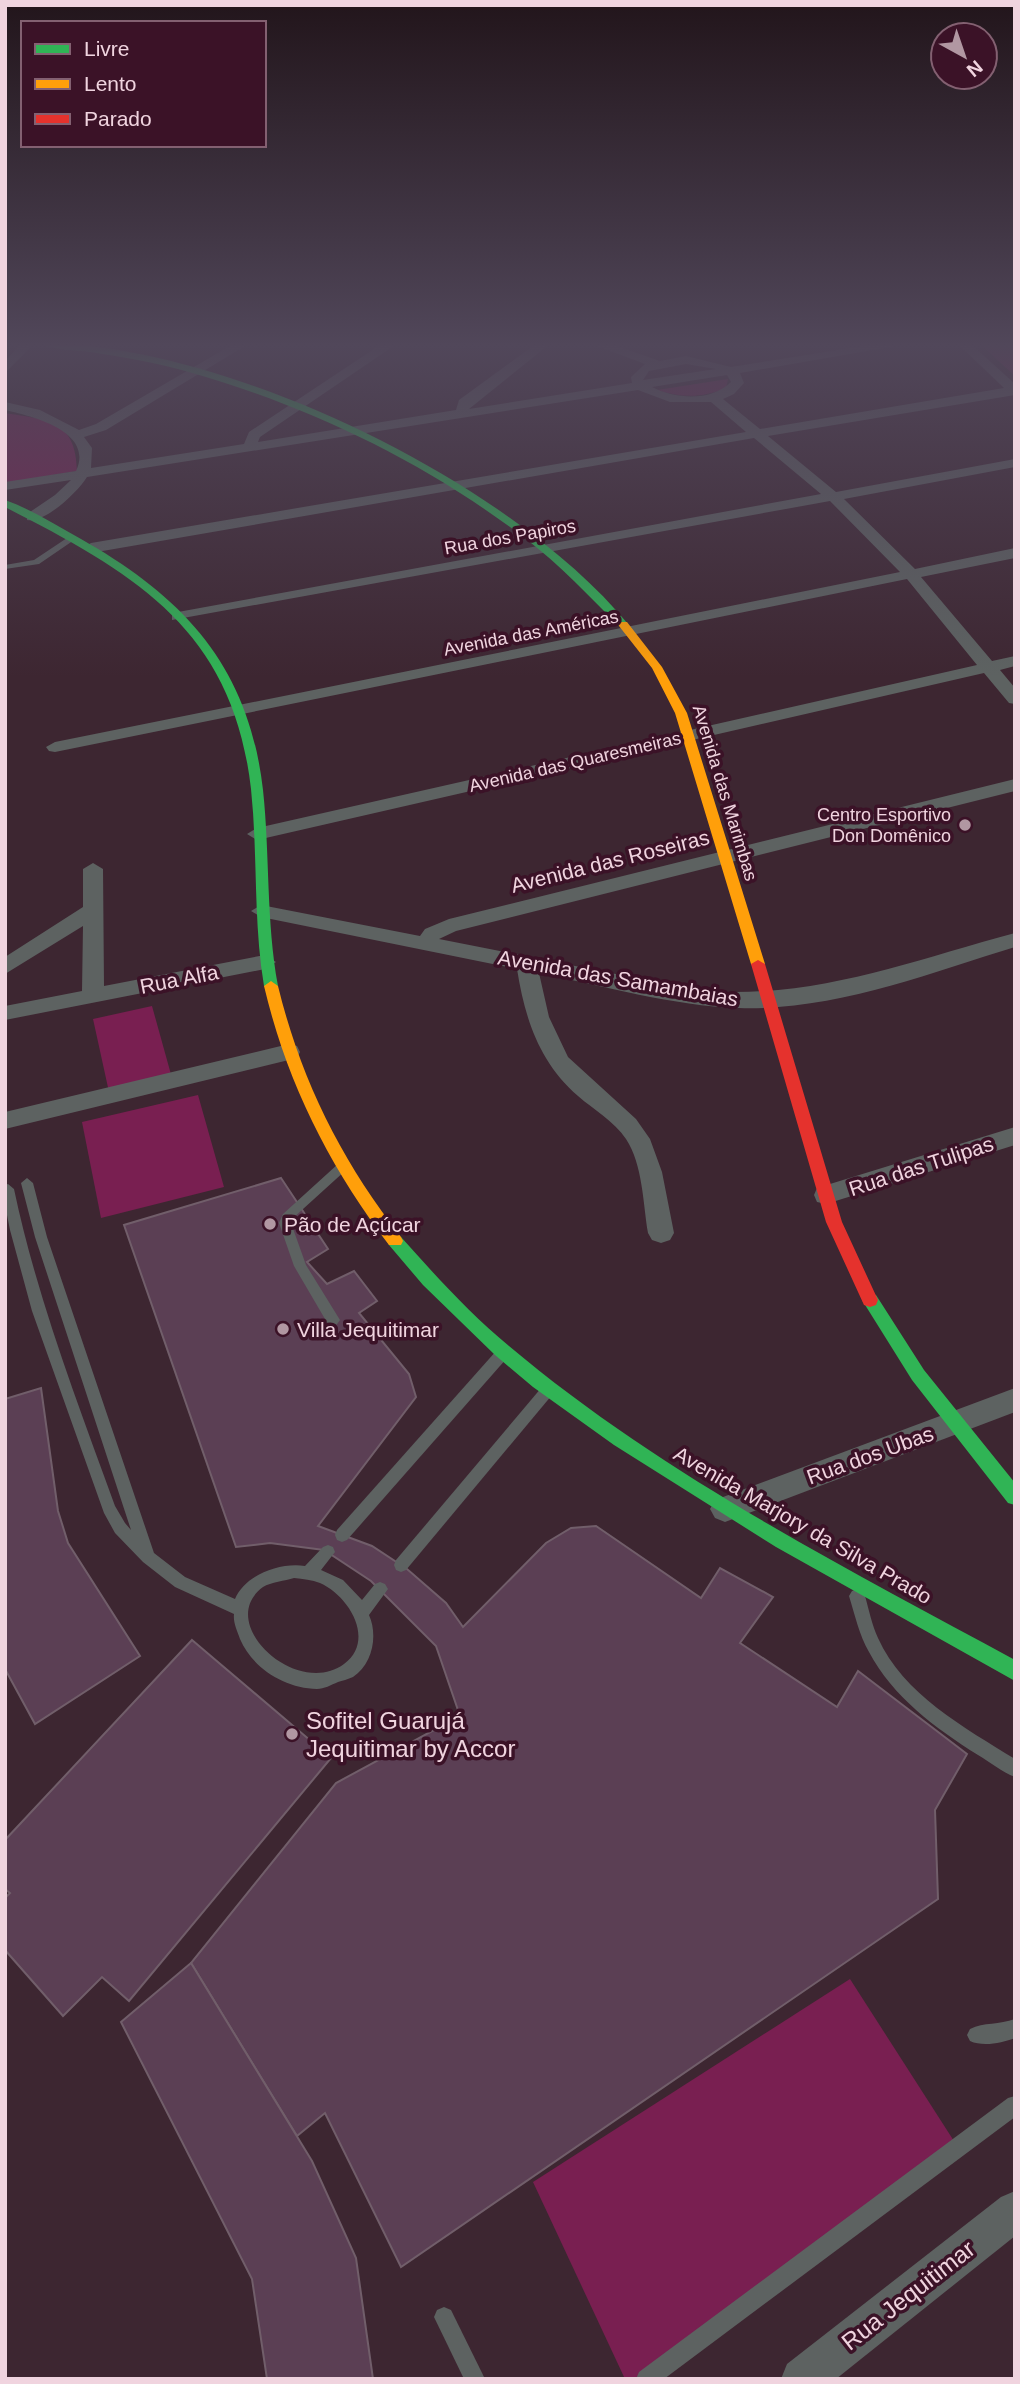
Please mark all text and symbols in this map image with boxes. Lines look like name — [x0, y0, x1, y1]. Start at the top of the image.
legend — [21, 21, 266, 147]
north arrow — [929, 21, 999, 91]
text: Livre — [84, 37, 130, 60]
text: N — [963, 56, 987, 81]
text: Lento — [84, 72, 137, 95]
text: Parado — [84, 107, 152, 130]
street label: Rua dos Papiros — [443, 516, 577, 558]
street label: Avenida das Américas — [442, 606, 620, 660]
street label: Avenida das Marimbas — [689, 703, 761, 883]
street label: Avenida das Quaresmeiras — [467, 728, 683, 796]
place label: Centro Esportivo Don Domênico — [817, 805, 951, 846]
marker: Centro Esportivo Don Domênico — [957, 817, 973, 833]
street label: Avenida das Roseiras — [508, 825, 712, 897]
street label: Avenida das Samambaias — [496, 946, 740, 1010]
street label: Rua Alfa — [138, 960, 220, 998]
street label: Rua das Tulipas — [846, 1132, 996, 1200]
place label: Pão de Açúcar — [284, 1213, 421, 1236]
marker: Pão de Açúcar — [262, 1216, 278, 1232]
place label: Villa Jequitimar — [297, 1318, 439, 1341]
marker: Villa Jequitimar — [275, 1321, 291, 1337]
street label: Rua dos Ubas — [804, 1421, 936, 1489]
street label: Avenida Marjory da Silva Prado — [670, 1442, 936, 1608]
place label: Sofitel Guarujá Jequitimar by Accor — [306, 1707, 515, 1762]
marker: Sofitel Guarujá Jequitimar by Accor — [284, 1726, 300, 1742]
street label: Rua Jequitimar — [836, 2235, 980, 2355]

